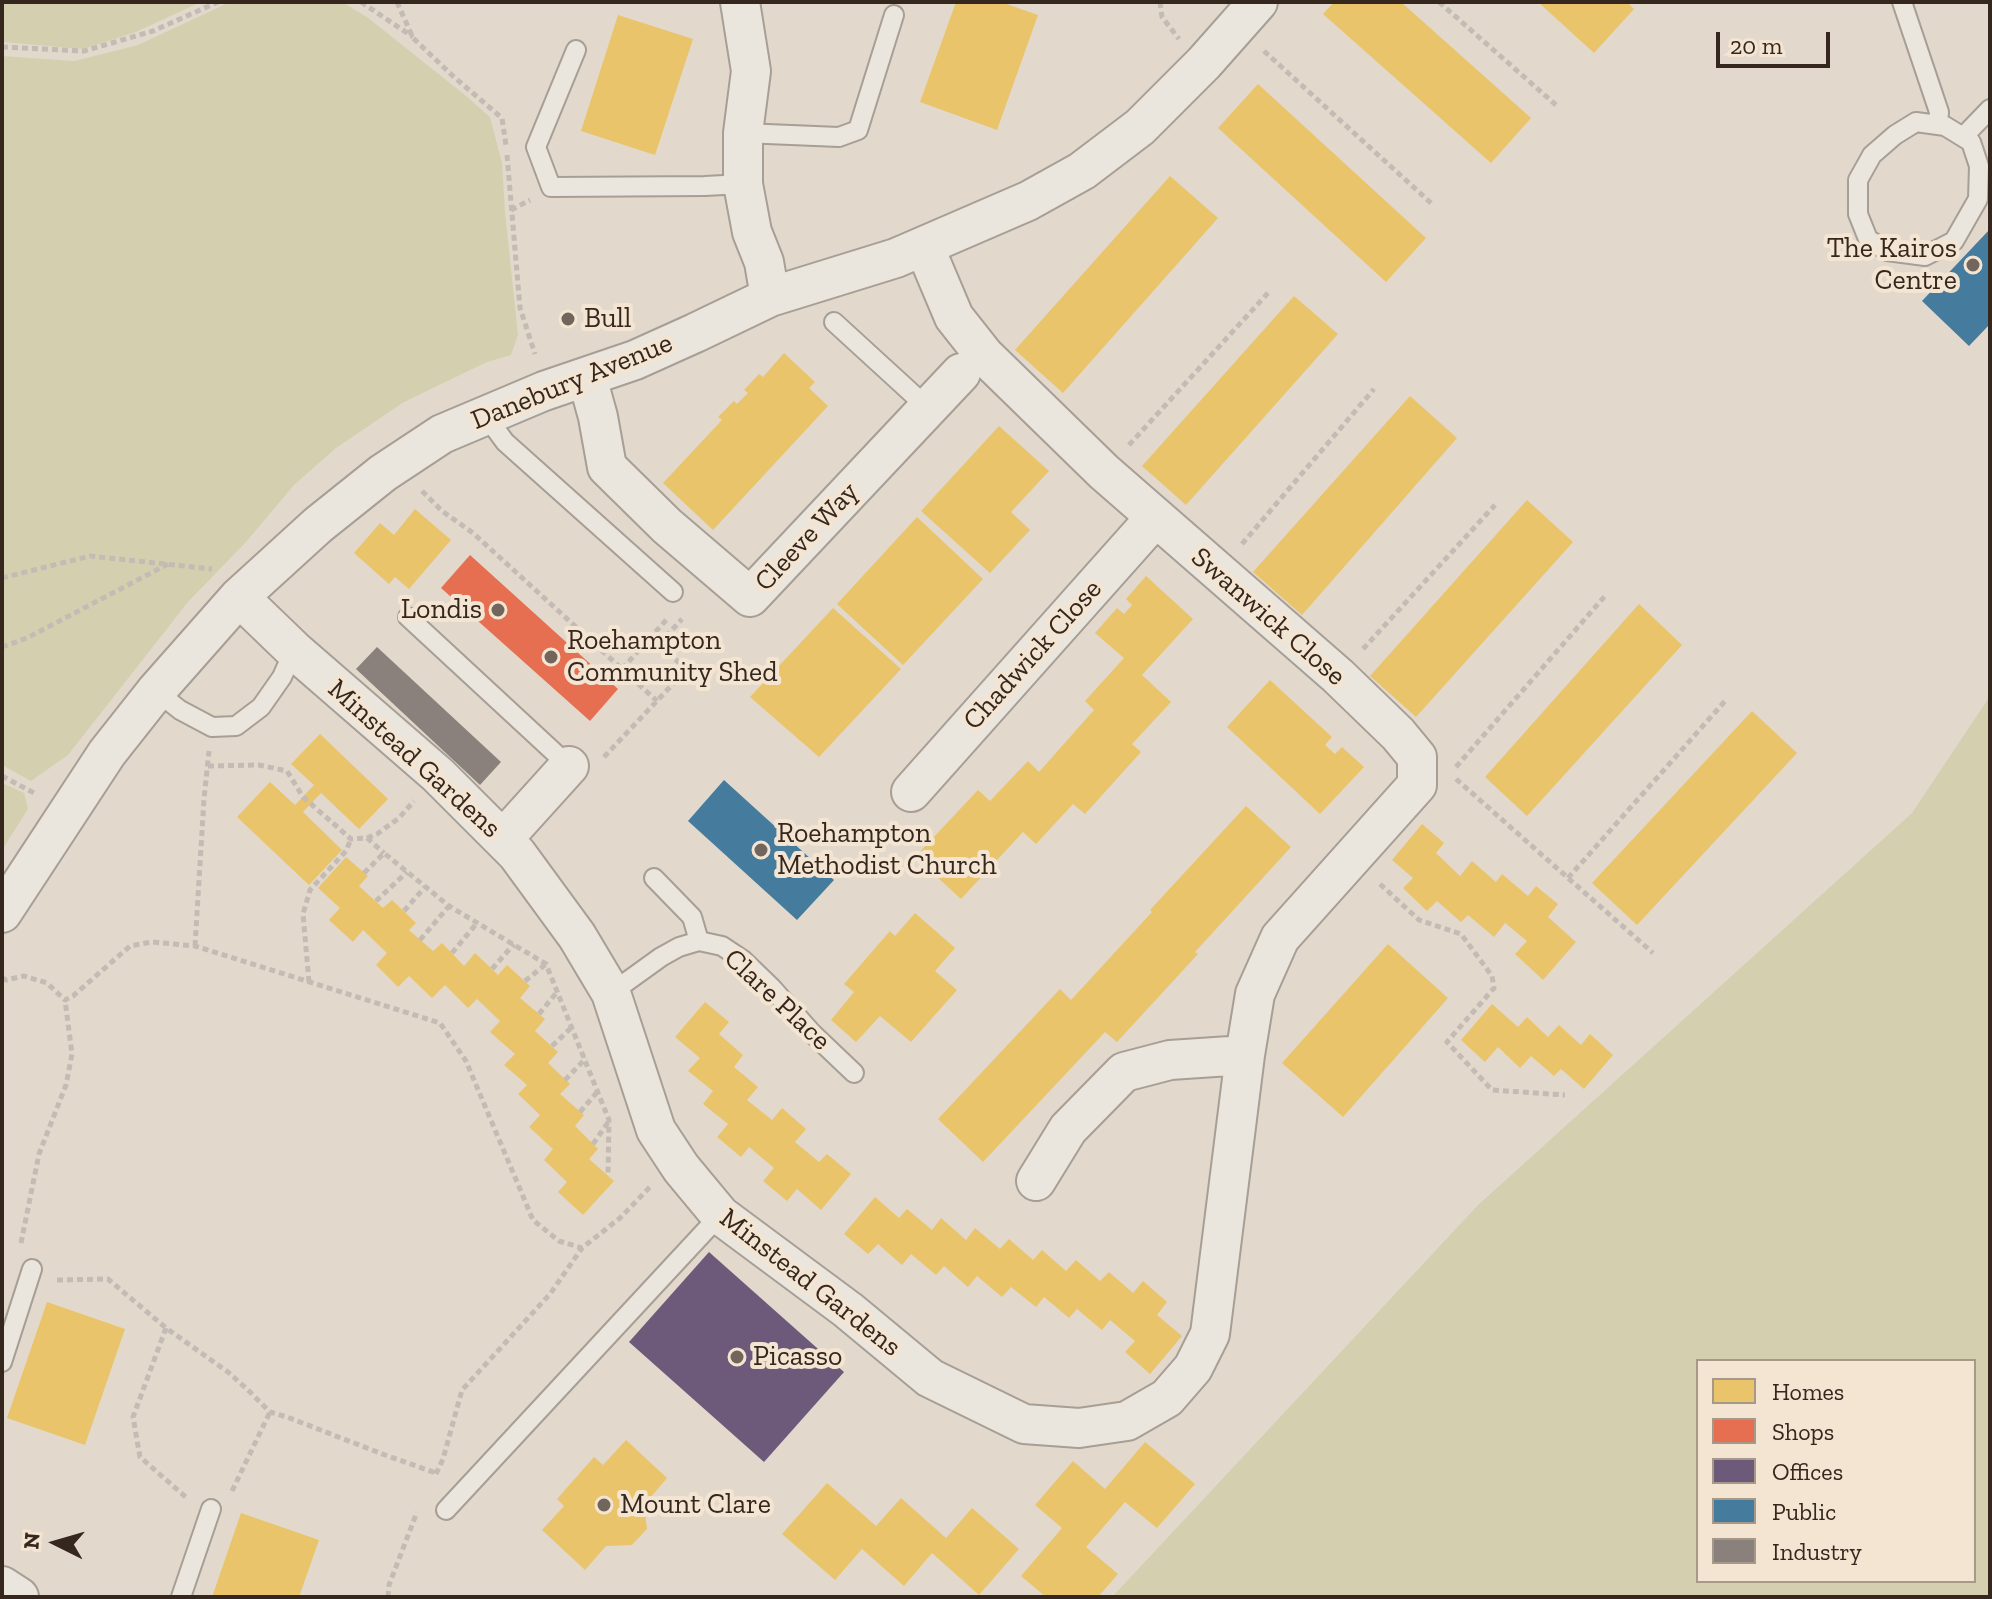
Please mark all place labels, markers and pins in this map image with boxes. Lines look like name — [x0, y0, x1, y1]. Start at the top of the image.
place label: The Kairos Centre — [1827, 232, 1957, 298]
marker: The Kairos Centre — [1964, 256, 1982, 274]
place label: Bull — [584, 302, 632, 336]
marker: Bull — [559, 310, 577, 328]
place label: Londis — [401, 593, 482, 627]
marker: Londis — [489, 601, 507, 619]
place label: Roehampton Community Shed — [567, 624, 778, 690]
marker: Roehampton Community Shed — [542, 648, 560, 666]
place label: Roehampton Methodist Church — [777, 817, 997, 883]
marker: Roehampton Methodist Church — [752, 841, 770, 859]
place label: Picasso — [753, 1340, 842, 1374]
marker: Picasso — [728, 1348, 746, 1366]
place label: Mount Clare — [620, 1488, 771, 1522]
marker: Mount Clare — [595, 1496, 613, 1514]

